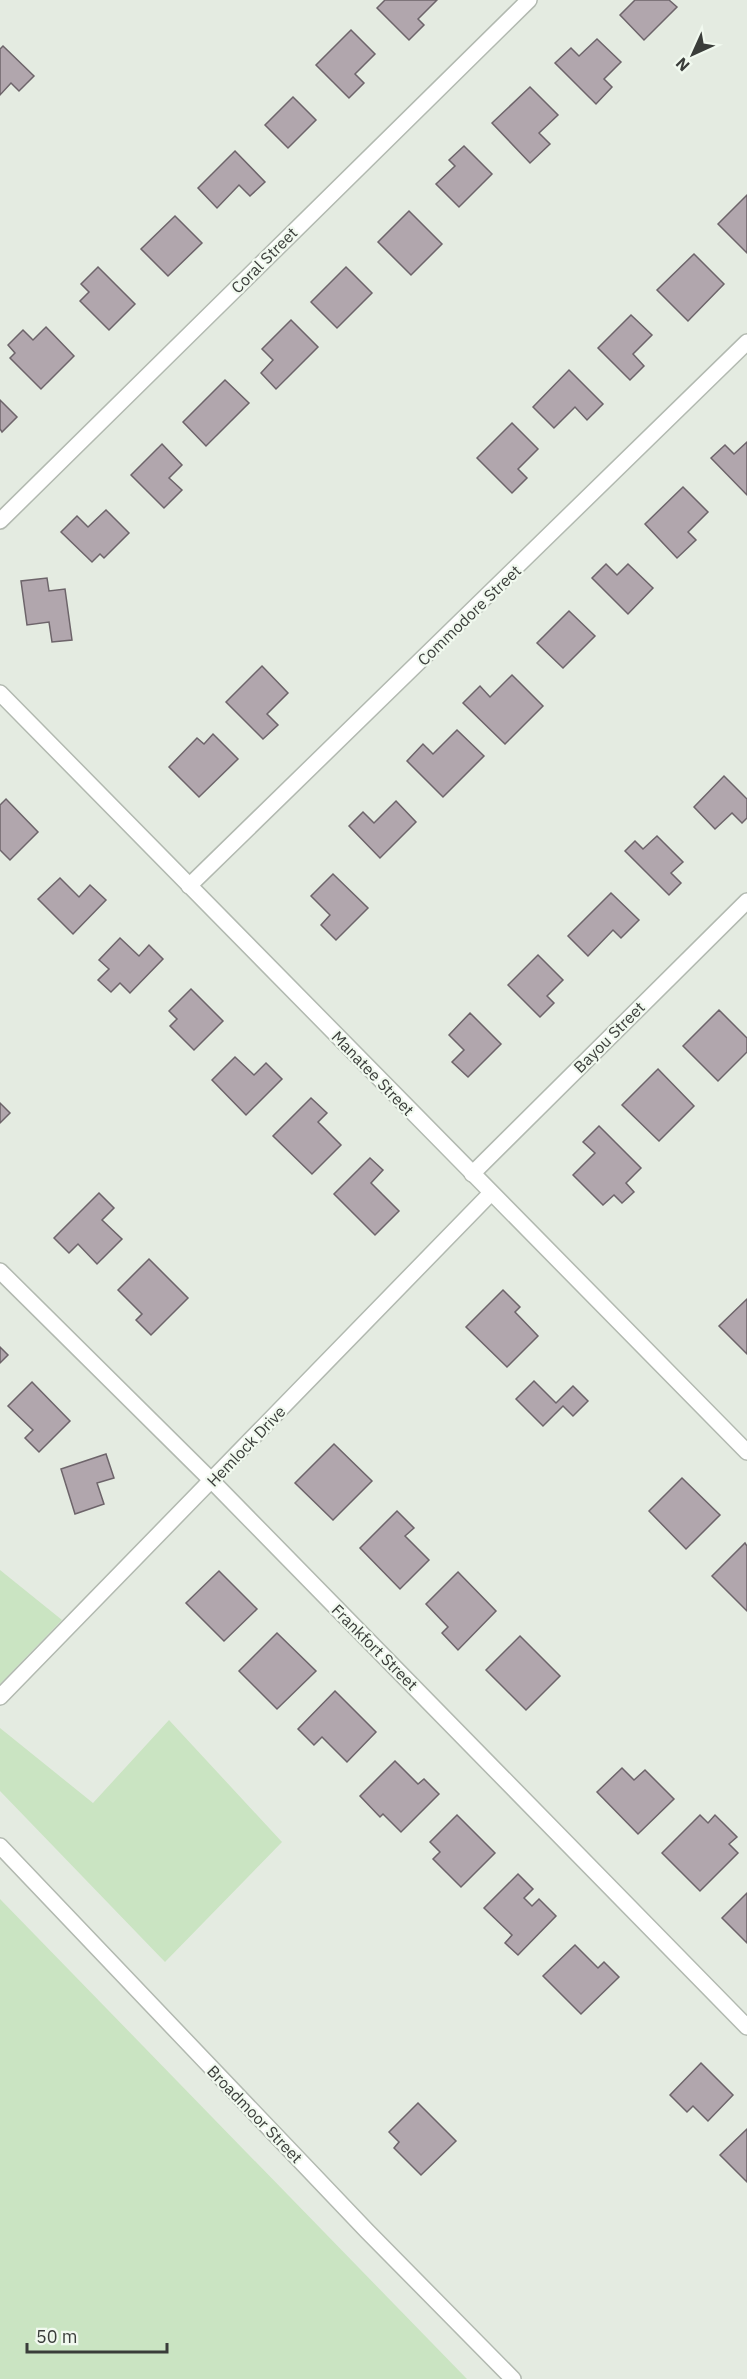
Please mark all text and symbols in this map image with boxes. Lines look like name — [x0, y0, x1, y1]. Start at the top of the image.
north arrow — [663, 24, 723, 84]
text: N — [671, 53, 694, 76]
street label: Coral Street — [227, 223, 301, 297]
street label: Commodore Street — [413, 560, 525, 670]
street label: Bayou Street — [569, 997, 649, 1077]
street label: Manatee Street — [328, 1027, 418, 1119]
street label: Hemlock Drive — [202, 1401, 290, 1491]
street label: Frankfort Street — [328, 1600, 422, 1694]
street label: Broadmoor Street — [203, 2061, 307, 2167]
scale bar — [27, 2316, 166, 2354]
text: 50 m — [36, 2325, 78, 2348]

